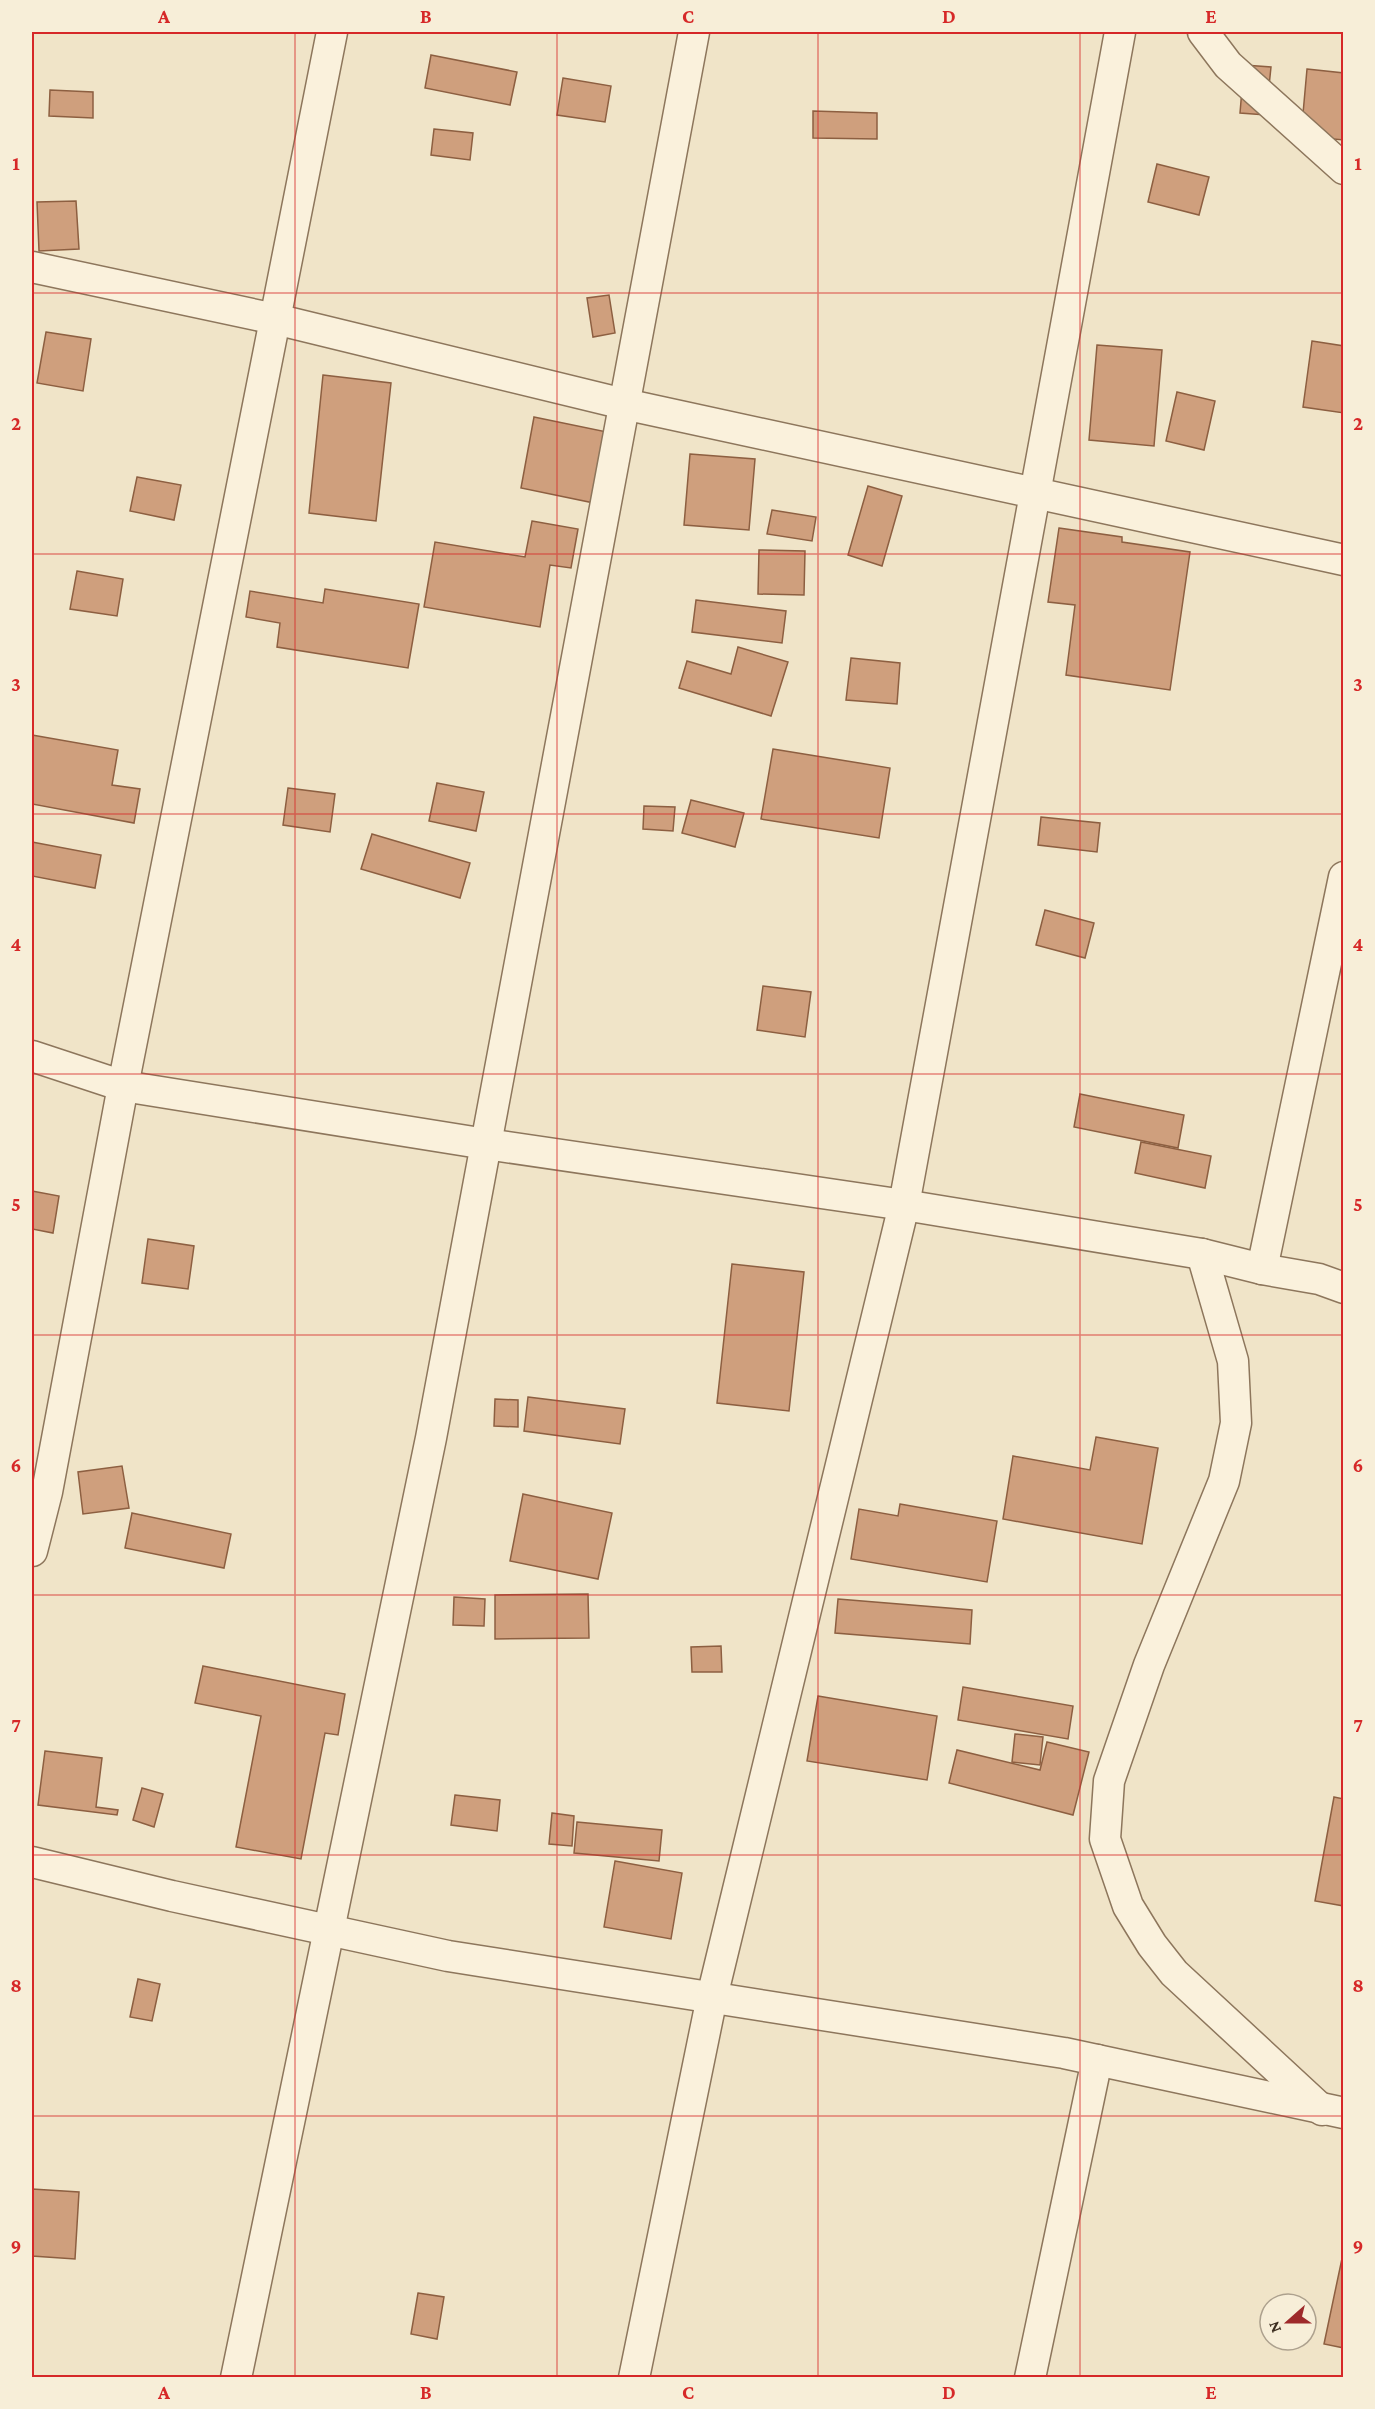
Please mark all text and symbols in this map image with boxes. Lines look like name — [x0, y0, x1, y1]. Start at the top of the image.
text: A — [157, 5, 171, 27]
text: B — [420, 5, 432, 27]
text: C — [682, 5, 694, 27]
text: D — [942, 5, 956, 27]
text: E — [1205, 5, 1217, 27]
text: 1 — [12, 152, 20, 174]
text: 1 — [1354, 152, 1362, 174]
text: 2 — [11, 412, 21, 434]
text: 2 — [1353, 412, 1363, 434]
text: 3 — [11, 673, 21, 695]
text: 3 — [1353, 673, 1363, 695]
text: 4 — [11, 933, 22, 955]
text: 4 — [1353, 933, 1364, 955]
text: 5 — [11, 1193, 21, 1215]
text: 5 — [1353, 1193, 1363, 1215]
text: 6 — [11, 1454, 21, 1476]
text: 6 — [1353, 1454, 1363, 1476]
text: 7 — [11, 1714, 21, 1736]
text: 7 — [1353, 1714, 1363, 1736]
text: 8 — [10, 1974, 22, 1996]
text: 8 — [1352, 1974, 1364, 1996]
text: 9 — [11, 2235, 21, 2257]
text: 9 — [1353, 2235, 1363, 2257]
north arrow — [1258, 2292, 1318, 2352]
text: N — [1265, 2319, 1284, 2335]
text: A — [157, 2381, 171, 2403]
text: B — [420, 2381, 432, 2403]
text: C — [682, 2381, 694, 2403]
text: D — [942, 2381, 956, 2403]
text: E — [1205, 2381, 1217, 2403]

